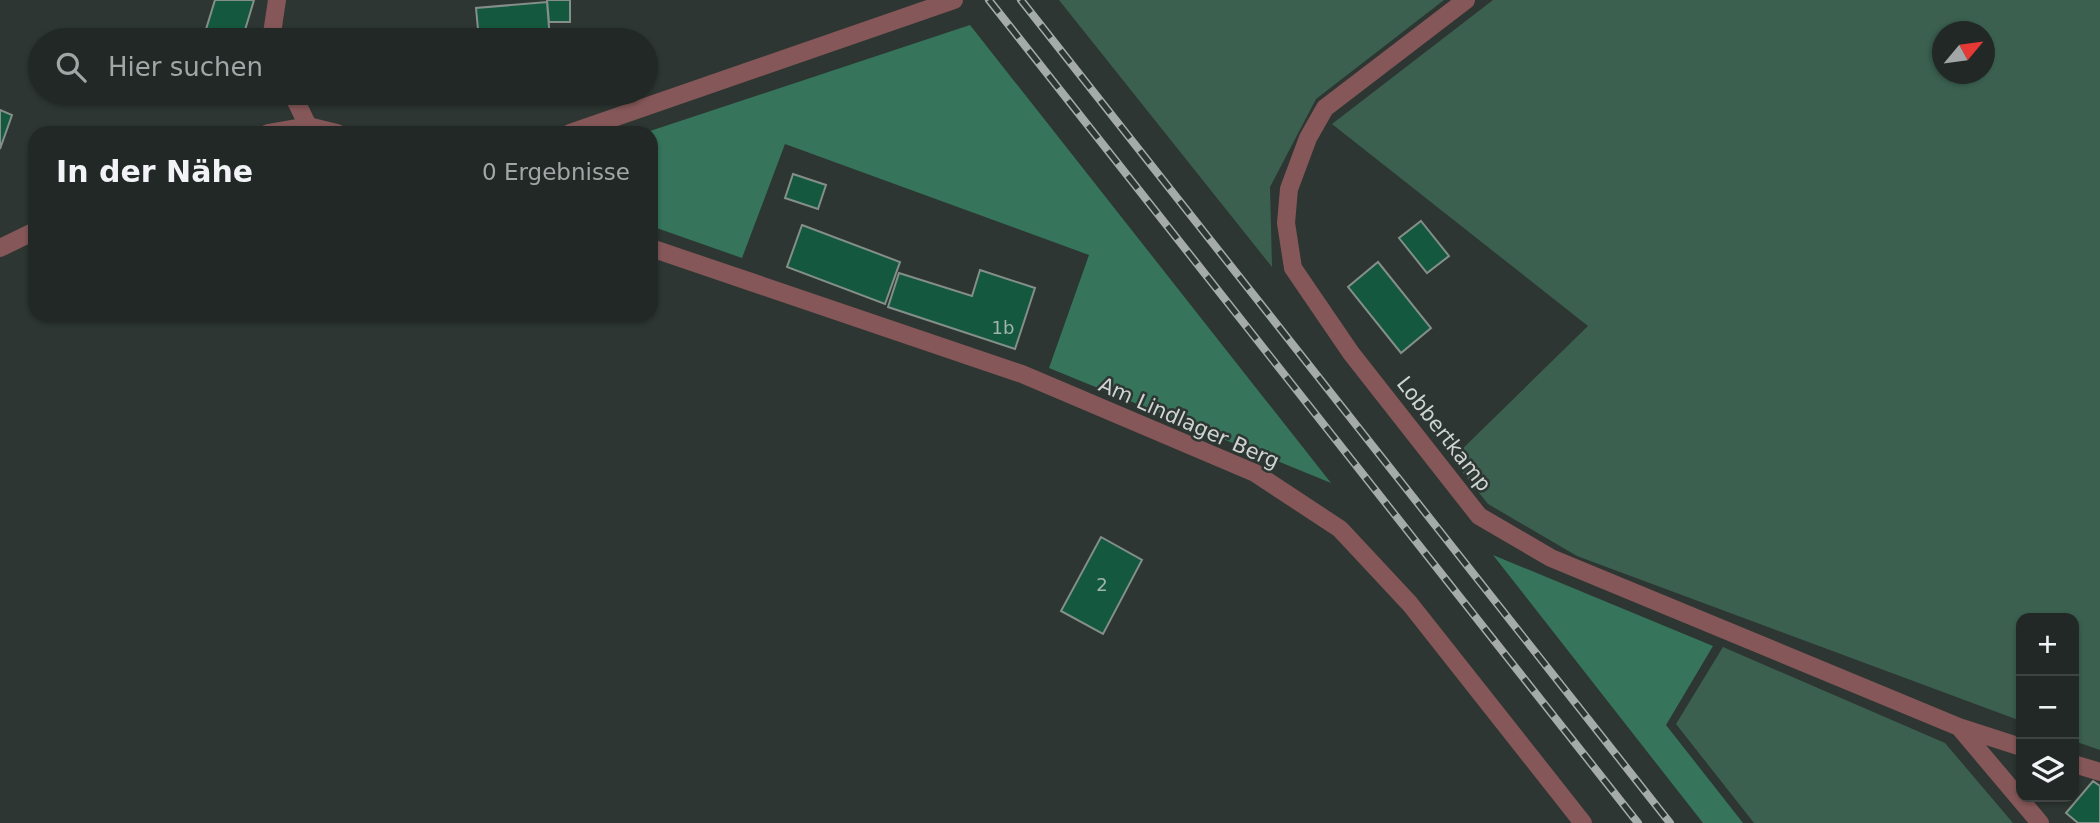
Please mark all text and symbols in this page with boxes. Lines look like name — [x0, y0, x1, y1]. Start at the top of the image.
north arrow — [1932, 21, 1995, 84]
search box — [28, 28, 658, 105]
icon: search — [52, 48, 90, 86]
text: Hier suchen — [108, 52, 263, 82]
text: In der Nähe — [56, 154, 253, 189]
text: 0 Ergebnisse — [482, 159, 630, 185]
house number: 1b — [992, 317, 1014, 338]
street label: Am Lindlager Berg — [1095, 372, 1283, 474]
street label: Lobbertkamp — [1392, 372, 1496, 496]
house number: 2 — [1096, 574, 1108, 595]
map controls — [2016, 613, 2079, 802]
button: + — [2016, 613, 2079, 676]
button: − — [2016, 676, 2079, 739]
button: layers — [2016, 739, 2079, 802]

